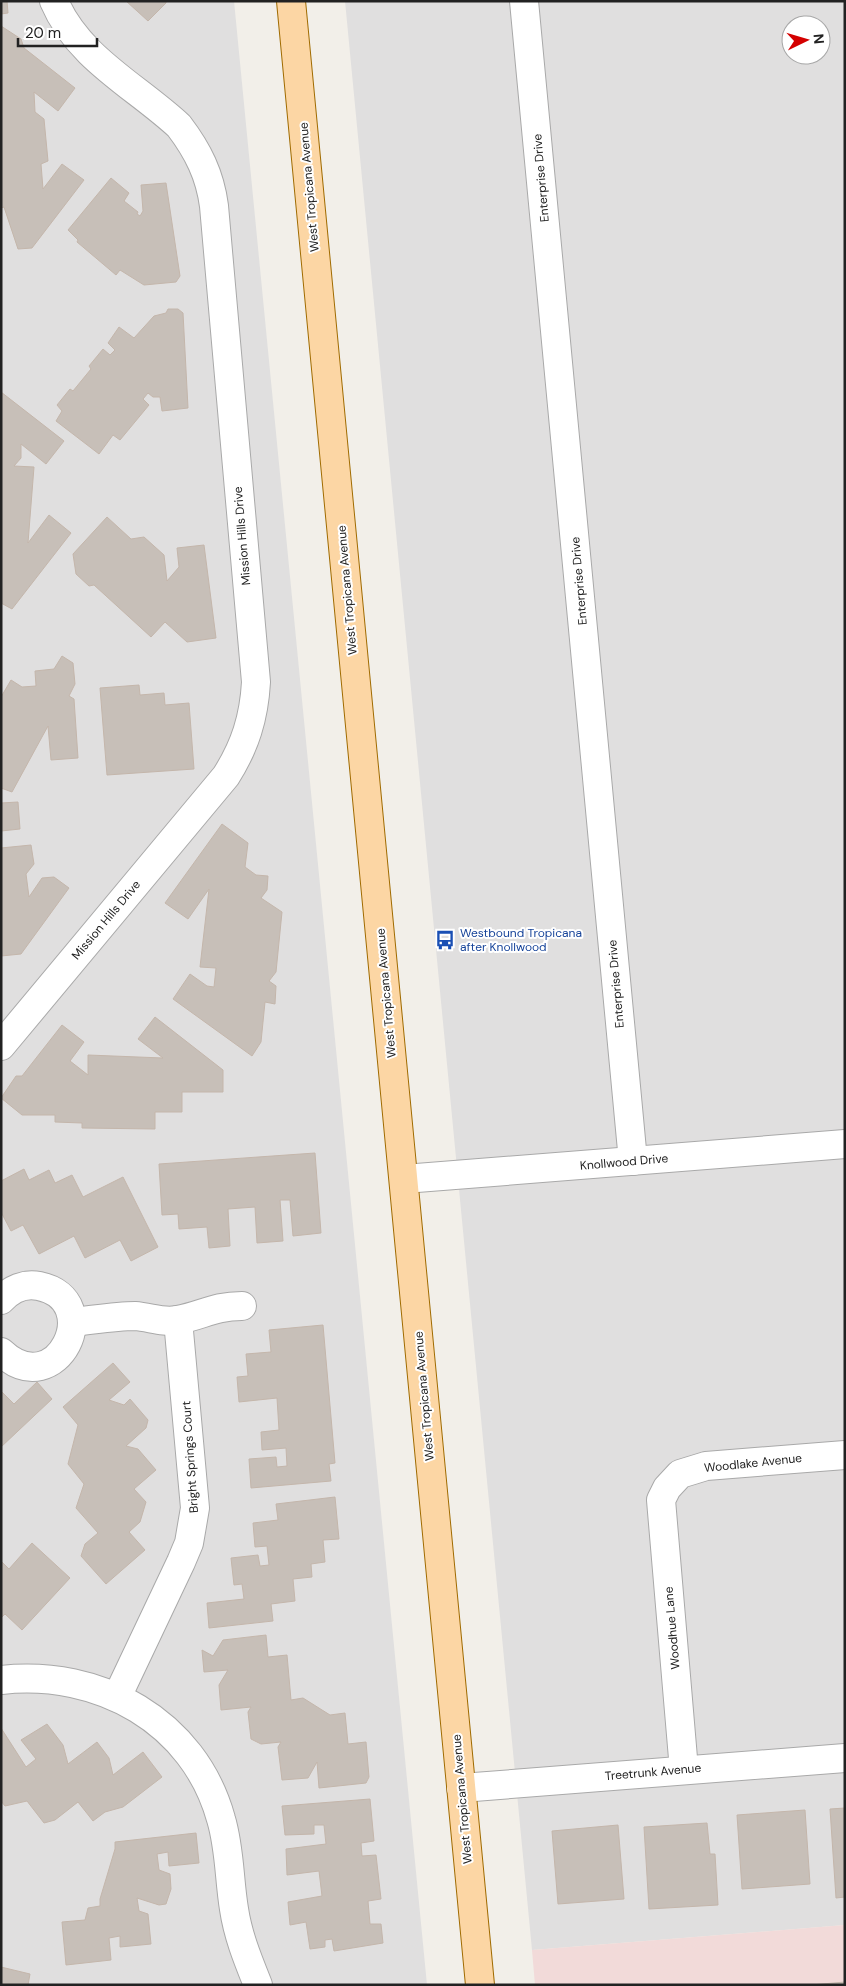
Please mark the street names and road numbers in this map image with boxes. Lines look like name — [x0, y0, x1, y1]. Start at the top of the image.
street label: West Tropicana Avenue — [295, 121, 323, 252]
street label: Enterprise Drive — [529, 133, 553, 223]
street label: Mission Hills Drive — [230, 486, 254, 586]
street label: West Tropicana Avenue — [333, 524, 361, 655]
street label: Enterprise Drive — [567, 536, 591, 626]
street label: Mission Hills Drive — [68, 877, 144, 963]
street label: West Tropicana Avenue — [372, 927, 400, 1058]
street label: Enterprise Drive — [604, 939, 628, 1029]
street label: Knollwood Drive — [579, 1150, 669, 1174]
street label: West Tropicana Avenue — [410, 1330, 438, 1461]
street label: Bright Springs Court — [178, 1400, 202, 1514]
street label: Woodlake Avenue — [703, 1450, 803, 1476]
street label: Woodhue Lane — [660, 1586, 684, 1670]
street label: West Tropicana Avenue — [448, 1733, 476, 1864]
street label: Treetrunk Avenue — [604, 1760, 702, 1784]

